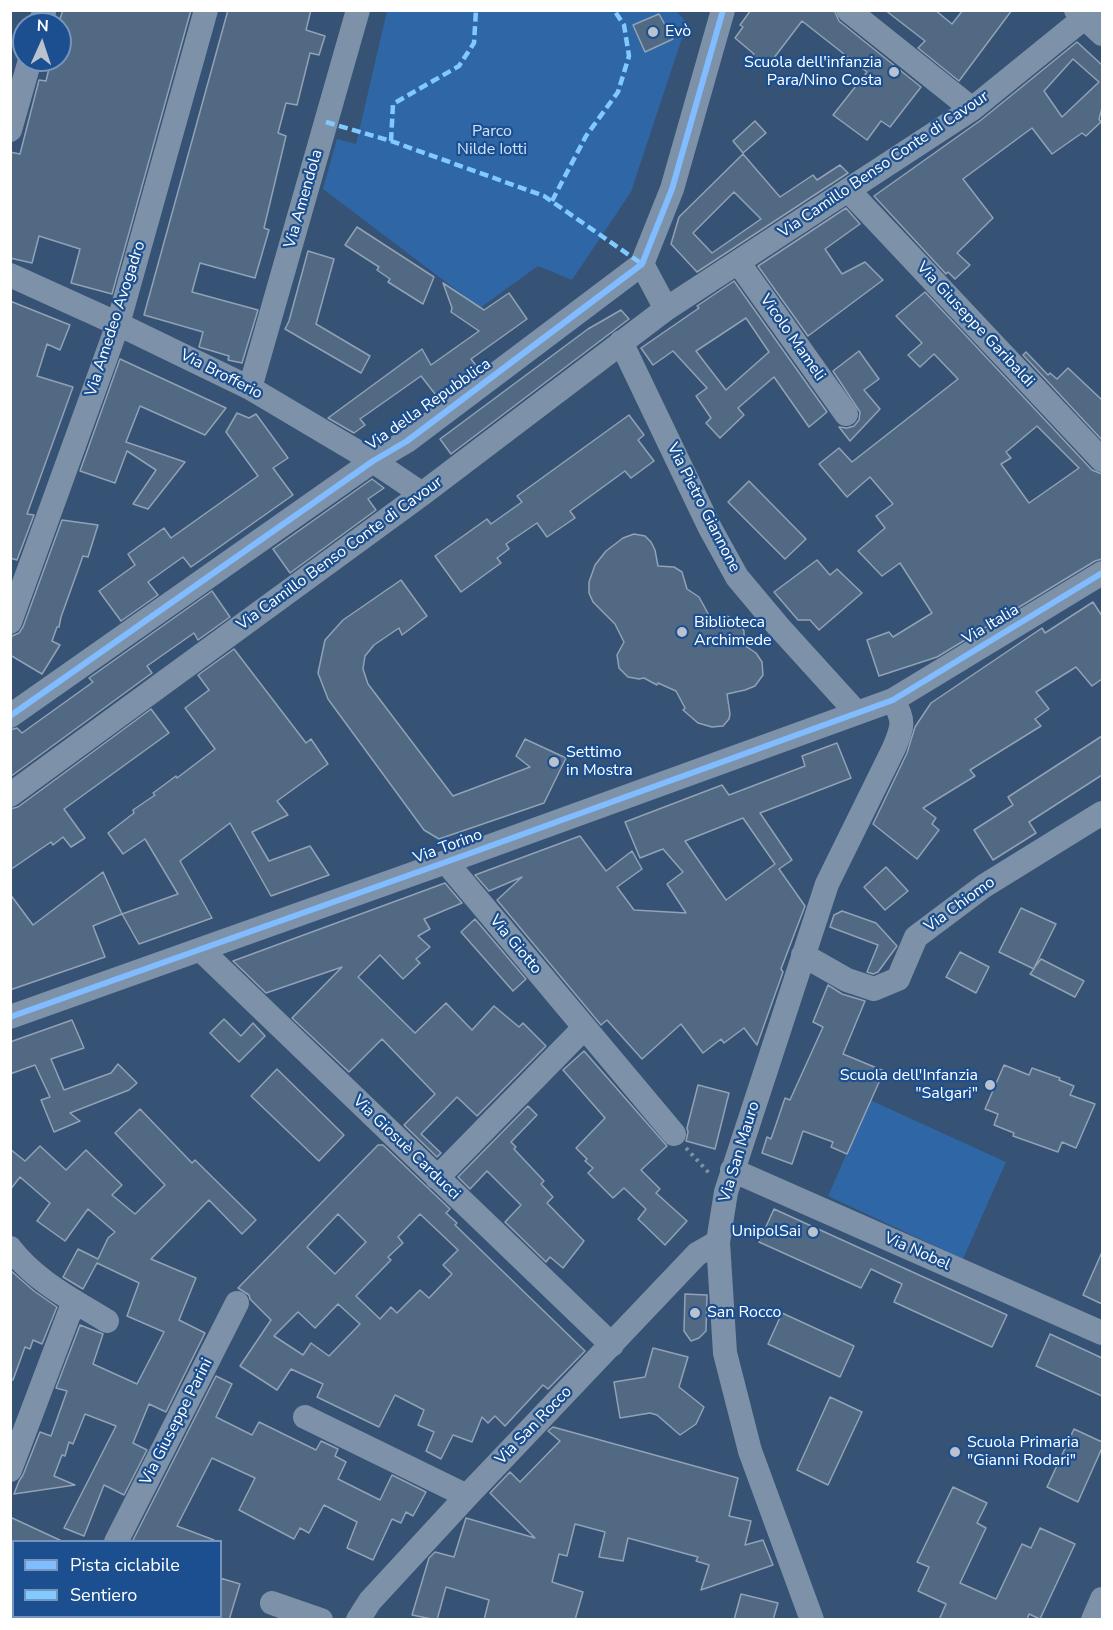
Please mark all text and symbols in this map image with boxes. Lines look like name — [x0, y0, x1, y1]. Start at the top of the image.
north arrow — [12, 12, 72, 72]
text: N — [36, 15, 49, 37]
place label: Evò — [665, 22, 691, 42]
marker: Evò — [646, 25, 660, 39]
place label: Scuola dell'infanzia Para/Nino Costa — [744, 53, 882, 91]
marker: Scuola dell'infanzia Para/Nino Costa — [887, 65, 901, 79]
street label: Via Camillo Benso Conte di Cavour — [775, 87, 993, 243]
park label: Parco Nilde Iotti — [457, 122, 527, 160]
street label: Via Amendola — [281, 147, 327, 251]
street label: Via Amedeo Avogadro — [82, 239, 150, 399]
street label: Via Giuseppe Garibaldi — [912, 258, 1038, 392]
street label: Vicolo Mameli — [755, 291, 829, 385]
street label: Via Brofferio — [177, 346, 265, 404]
street label: Via della Repubblica — [363, 355, 495, 455]
street label: Via Pietro Giannone — [662, 440, 744, 576]
street label: Via Camillo Benso Conte di Cavour — [233, 473, 447, 635]
street label: Via Italia — [959, 601, 1023, 649]
place label: Biblioteca Archimede — [694, 613, 772, 651]
marker: Biblioteca Archimede — [675, 625, 689, 639]
place label: Settimo in Mostra — [566, 743, 633, 781]
marker: Settimo in Mostra — [547, 755, 561, 769]
street label: Via Torino — [411, 826, 485, 868]
street label: Via Chiomo — [921, 873, 999, 937]
street label: Via Giotto — [485, 912, 545, 978]
place label: Scuola dell'Infanzia "Salgari" — [840, 1066, 978, 1104]
marker: Scuola dell'Infanzia "Salgari" — [983, 1078, 997, 1092]
street label: Via Giosuè Carducci — [348, 1092, 464, 1204]
street label: Via San Mauro — [716, 1099, 764, 1205]
place label: UnipolSai — [732, 1222, 801, 1242]
marker: UnipolSai — [806, 1225, 820, 1239]
street label: Via Nobel — [881, 1229, 953, 1275]
place label: San Rocco — [707, 1303, 781, 1323]
marker: San Rocco — [688, 1306, 702, 1320]
street label: Via Giuseppe Parini — [137, 1355, 217, 1489]
street label: Via San Rocco — [492, 1383, 576, 1469]
place label: Scuola Primaria "Gianni Rodari" — [967, 1433, 1079, 1471]
marker: Scuola Primaria "Gianni Rodari" — [948, 1445, 962, 1459]
legend — [12, 1540, 222, 1618]
text: Pista ciclabile — [70, 1553, 180, 1577]
text: Sentiero — [70, 1583, 137, 1607]

